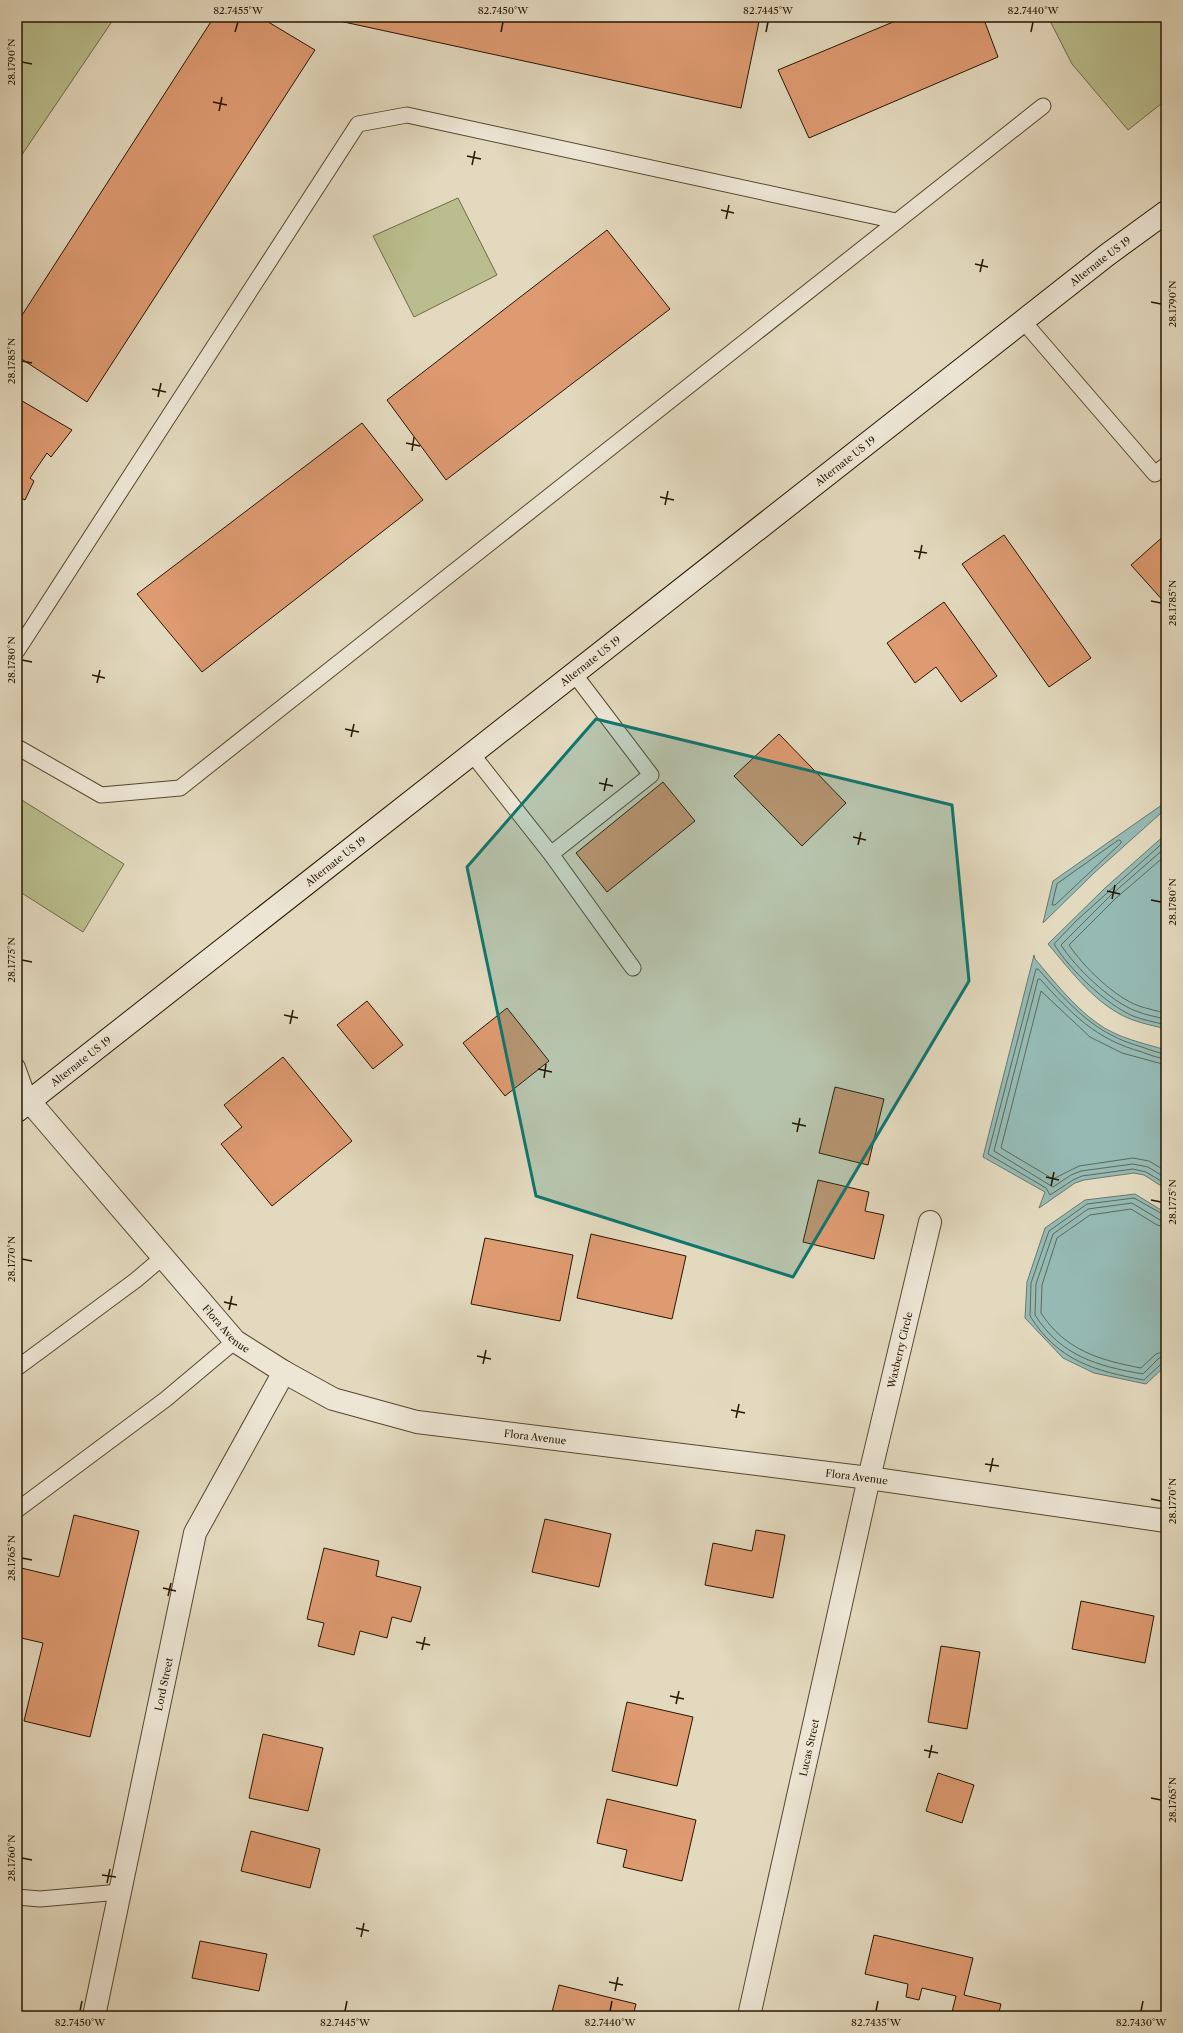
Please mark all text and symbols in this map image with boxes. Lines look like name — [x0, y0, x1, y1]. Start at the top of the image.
text: 82.7455°W — [213, 4, 264, 17]
text: 82.7450°W — [478, 4, 529, 17]
text: 82.7445°W — [743, 4, 794, 17]
text: 82.7440°W — [1008, 4, 1060, 17]
text: 28.1790°N — [5, 38, 18, 86]
street label: Alternate US 19 — [1066, 233, 1133, 289]
text: 28.1790°N — [1166, 280, 1179, 328]
text: 28.1785°N — [5, 338, 18, 384]
street label: Alternate US 19 — [811, 433, 878, 489]
text: 28.1785°N — [1166, 580, 1179, 626]
street label: Alternate US 19 — [557, 633, 623, 689]
text: 28.1780°N — [5, 636, 18, 684]
street label: Alternate US 19 — [302, 833, 369, 889]
text: 28.1780°N — [1166, 878, 1179, 926]
text: 28.1775°N — [5, 937, 18, 983]
street label: Alternate US 19 — [47, 1033, 114, 1089]
text: 28.1775°N — [1166, 1179, 1179, 1225]
text: 28.1770°N — [5, 1236, 18, 1282]
street label: Flora Avenue — [200, 1302, 253, 1356]
street label: Waxberry Circle — [884, 1310, 915, 1390]
street label: Flora Avenue — [503, 1426, 568, 1447]
street label: Flora Avenue — [825, 1466, 889, 1487]
text: 28.1770°N — [1166, 1478, 1179, 1524]
text: 28.1765°N — [5, 1535, 18, 1581]
street label: Lord Street — [152, 1656, 175, 1712]
street label: Lucas Street — [796, 1717, 822, 1778]
text: 28.1765°N — [1166, 1777, 1179, 1823]
text: 28.1760°N — [5, 1834, 18, 1882]
text: 82.7450°W — [55, 2016, 106, 2029]
text: 82.7445°W — [320, 2016, 371, 2029]
text: 82.7440°W — [585, 2016, 637, 2029]
text: 82.7435°W — [851, 2016, 902, 2029]
text: 82.7430°W — [1116, 2016, 1167, 2029]

